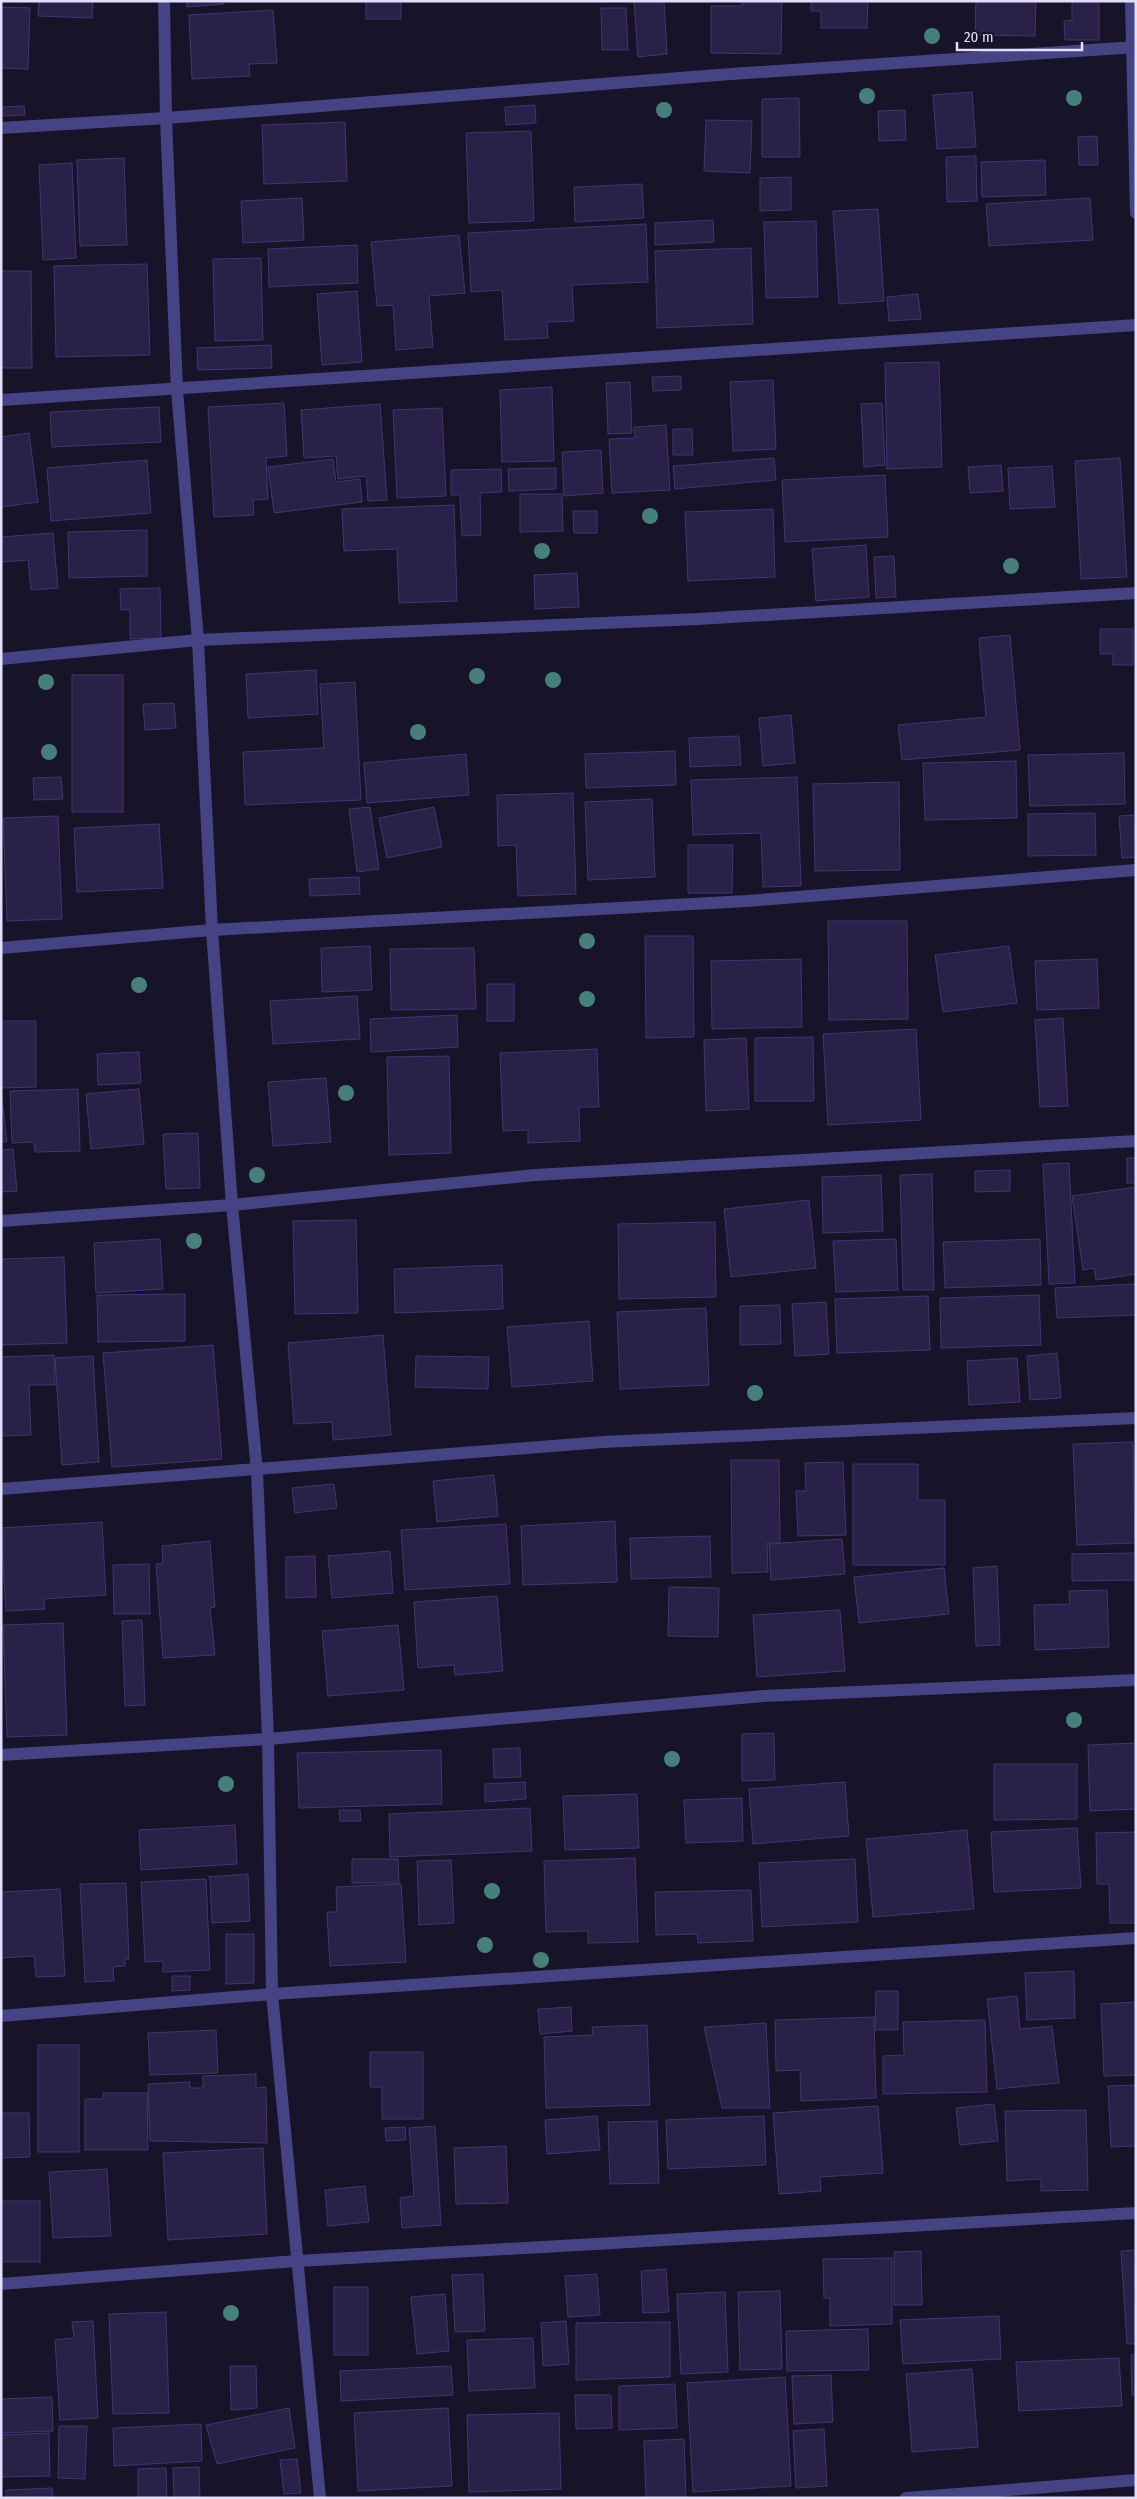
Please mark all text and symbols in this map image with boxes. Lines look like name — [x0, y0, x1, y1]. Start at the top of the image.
scale bar — [957, 20, 1082, 52]
text: 20 m — [964, 28, 994, 46]

